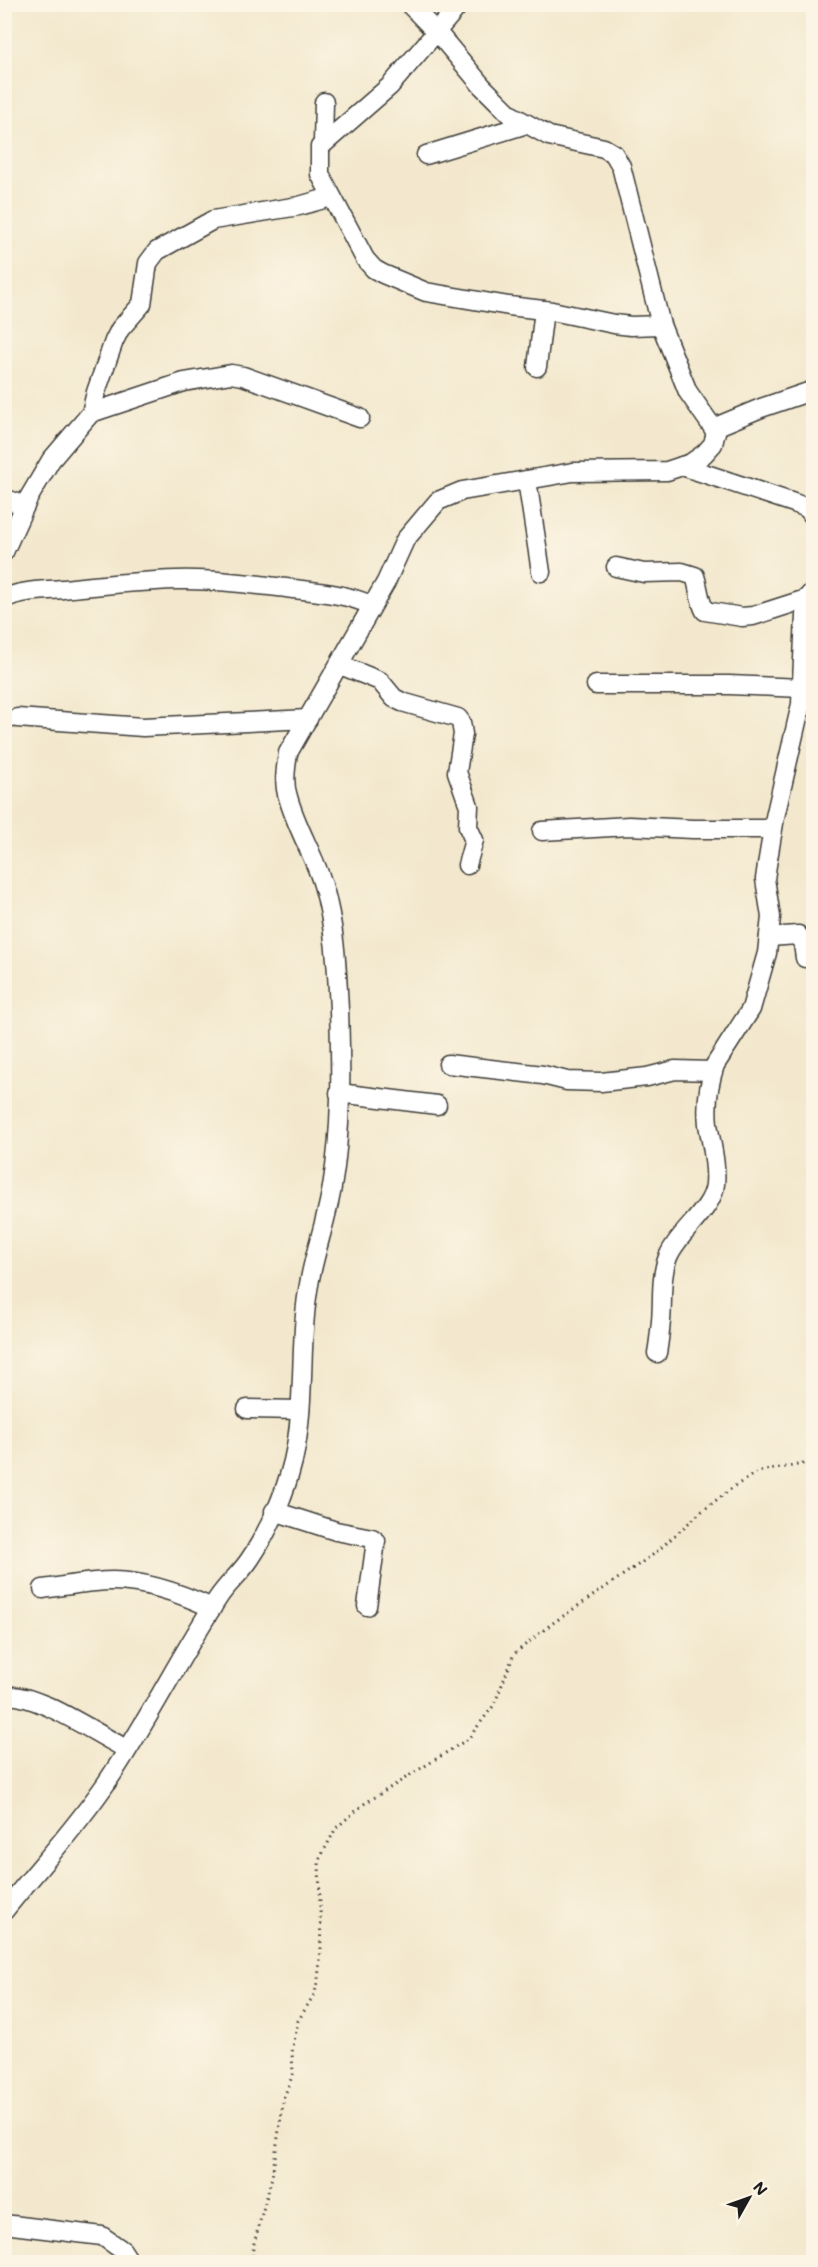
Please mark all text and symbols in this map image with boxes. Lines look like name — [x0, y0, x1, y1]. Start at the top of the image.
north arrow — [719, 2168, 779, 2228]
text: N — [749, 2177, 773, 2199]

